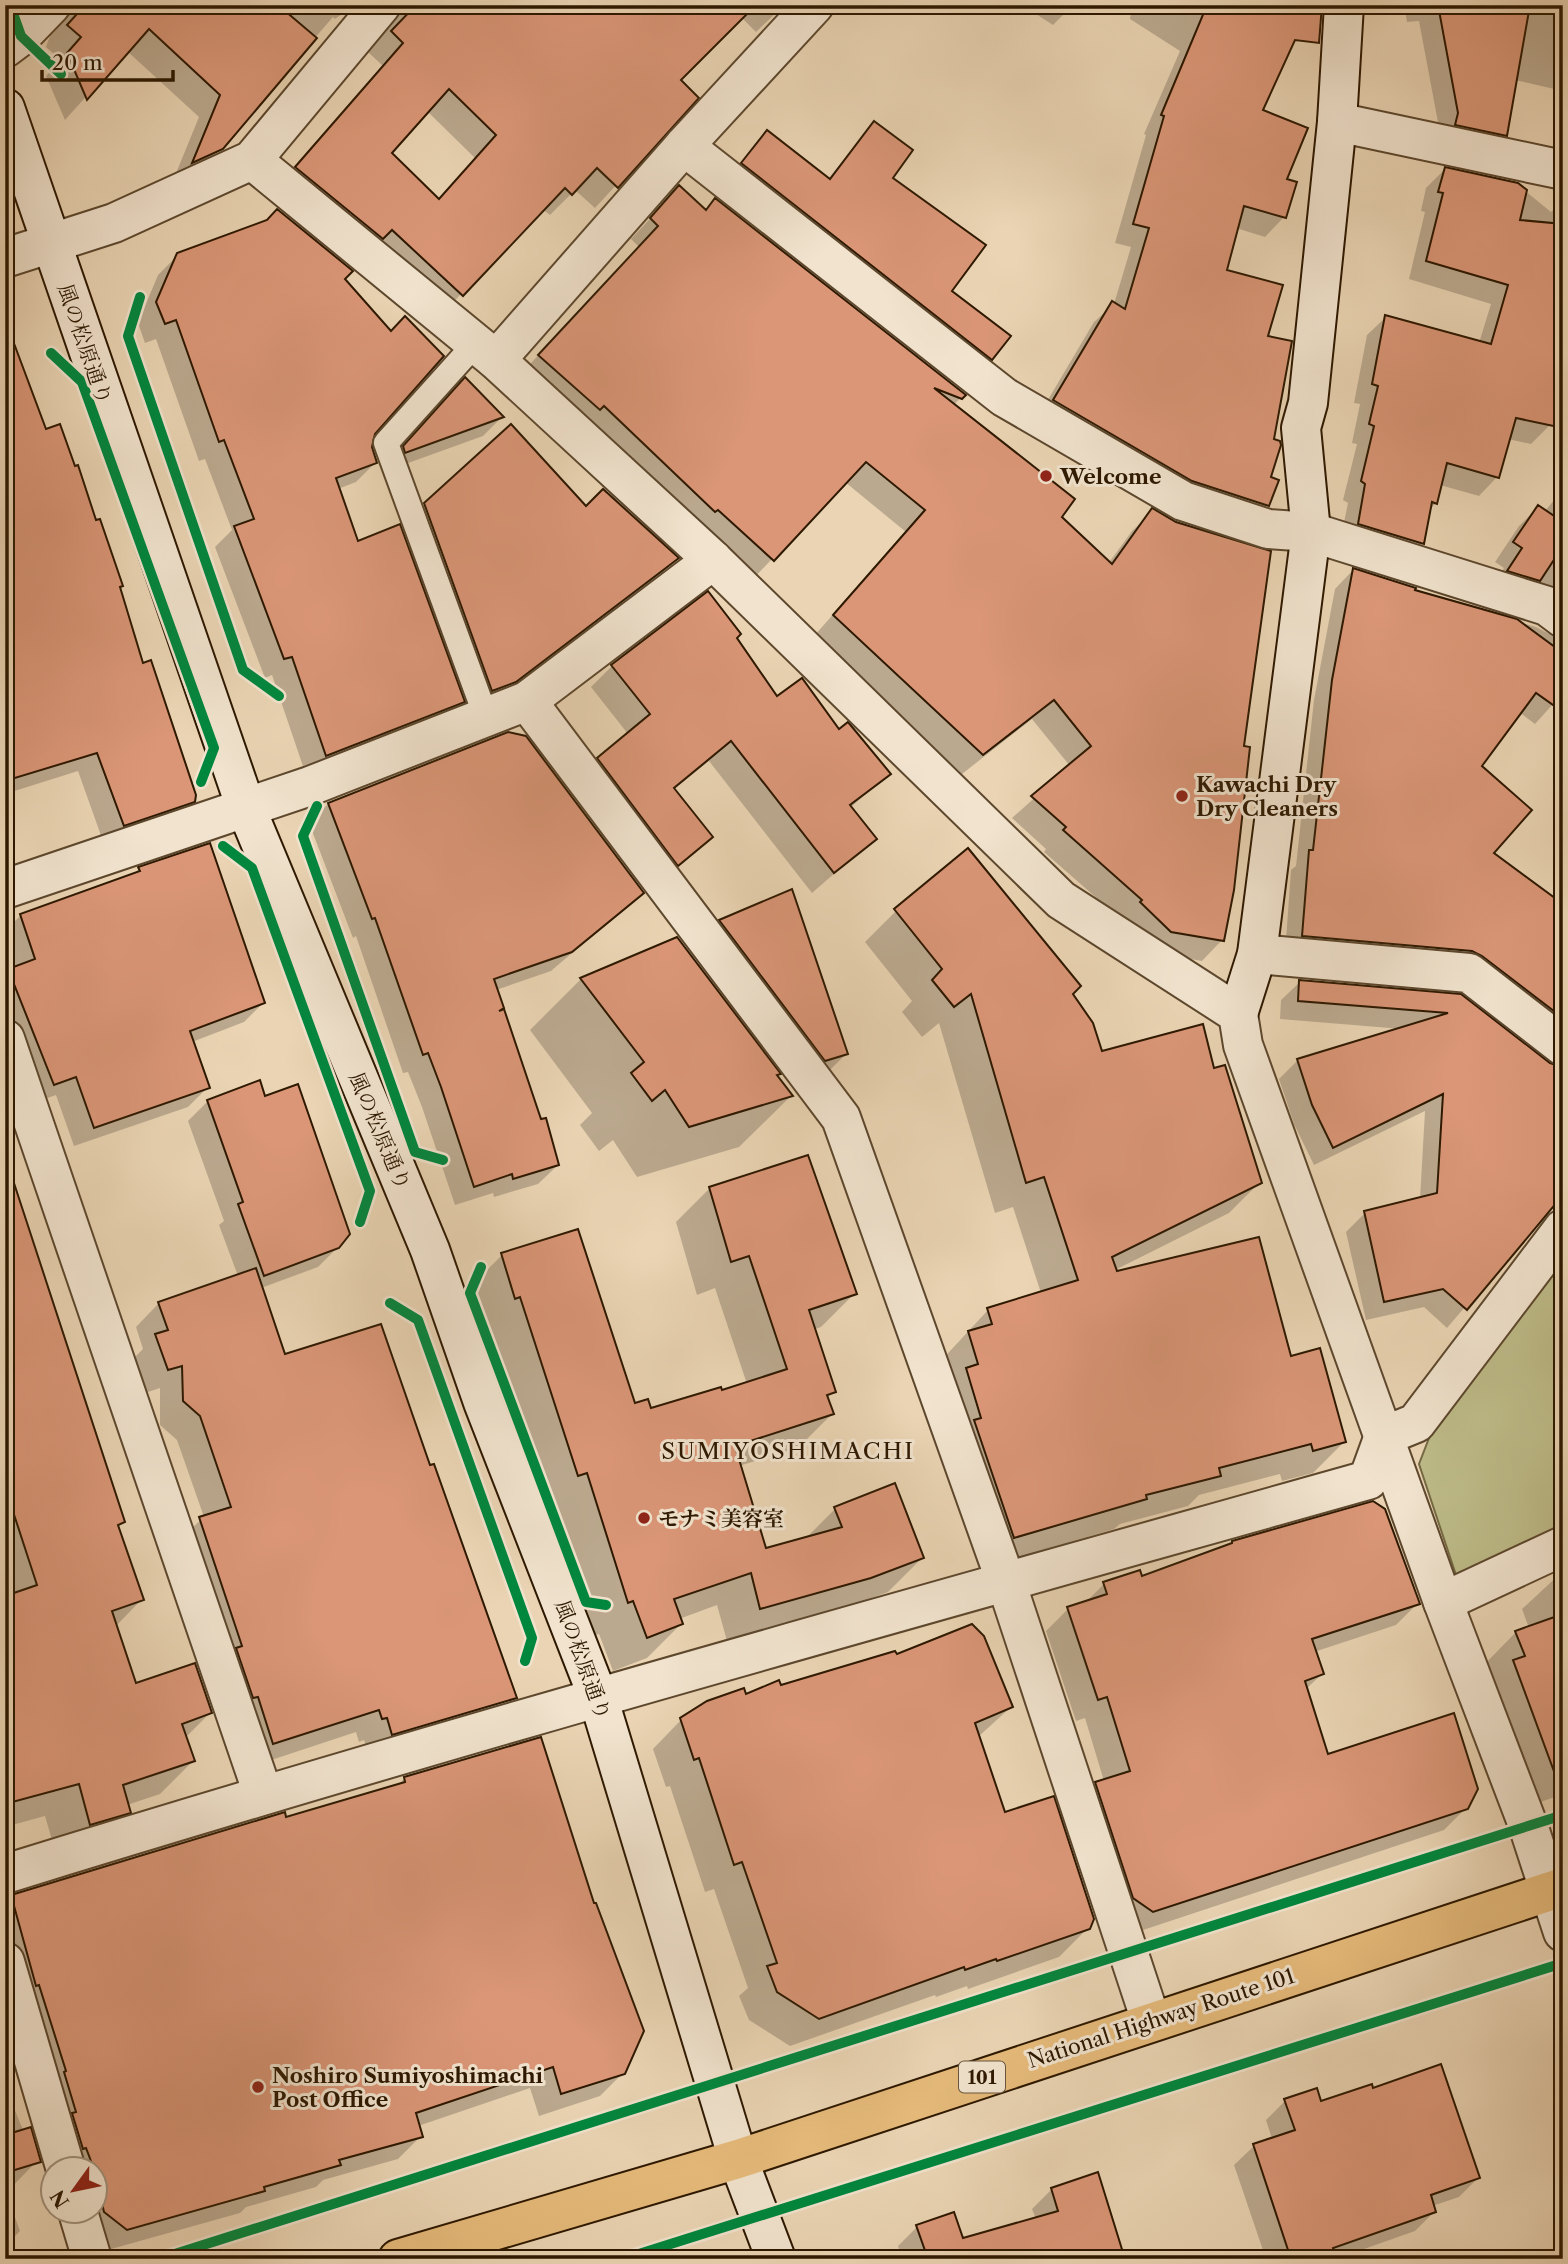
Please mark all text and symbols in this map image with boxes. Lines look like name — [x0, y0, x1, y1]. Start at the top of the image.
scale bar — [42, 38, 173, 82]
text: 20 m — [52, 50, 103, 75]
street label: 風の松原通り — [53, 280, 117, 408]
place label: Welcome — [1059, 464, 1162, 489]
marker: Welcome — [1038, 468, 1054, 484]
place label: Kawachi Dry Dry Cleaners — [1196, 772, 1338, 821]
marker: Kawachi Dry Dry Cleaners — [1174, 788, 1190, 804]
street label: 風の松原通り — [344, 1068, 416, 1194]
district label: SUMIYOSHIMACHI — [661, 1437, 915, 1465]
place label: モナミ美容室 — [658, 1506, 784, 1531]
marker: モナミ美容室 — [636, 1510, 652, 1526]
street label: 風の松原通り — [550, 1597, 616, 1723]
street label: National Highway Route 101 — [1024, 1963, 1298, 2073]
road number: 101 — [959, 2062, 1005, 2092]
place label: Noshiro Sumiyoshimachi Post Office — [272, 2063, 544, 2112]
marker: Noshiro Sumiyoshimachi Post Office — [250, 2079, 266, 2095]
north arrow — [38, 2156, 108, 2226]
text: N — [46, 2186, 74, 2212]

